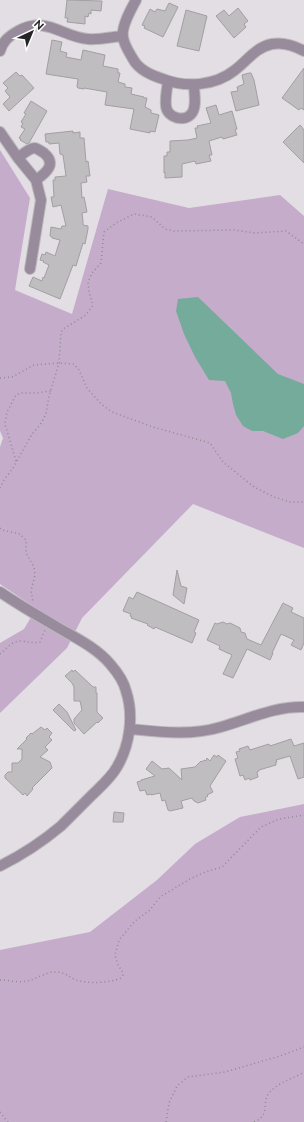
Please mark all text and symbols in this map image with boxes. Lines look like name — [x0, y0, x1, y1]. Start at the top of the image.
north arrow — [12, 12, 52, 52]
text: N — [31, 18, 46, 33]

